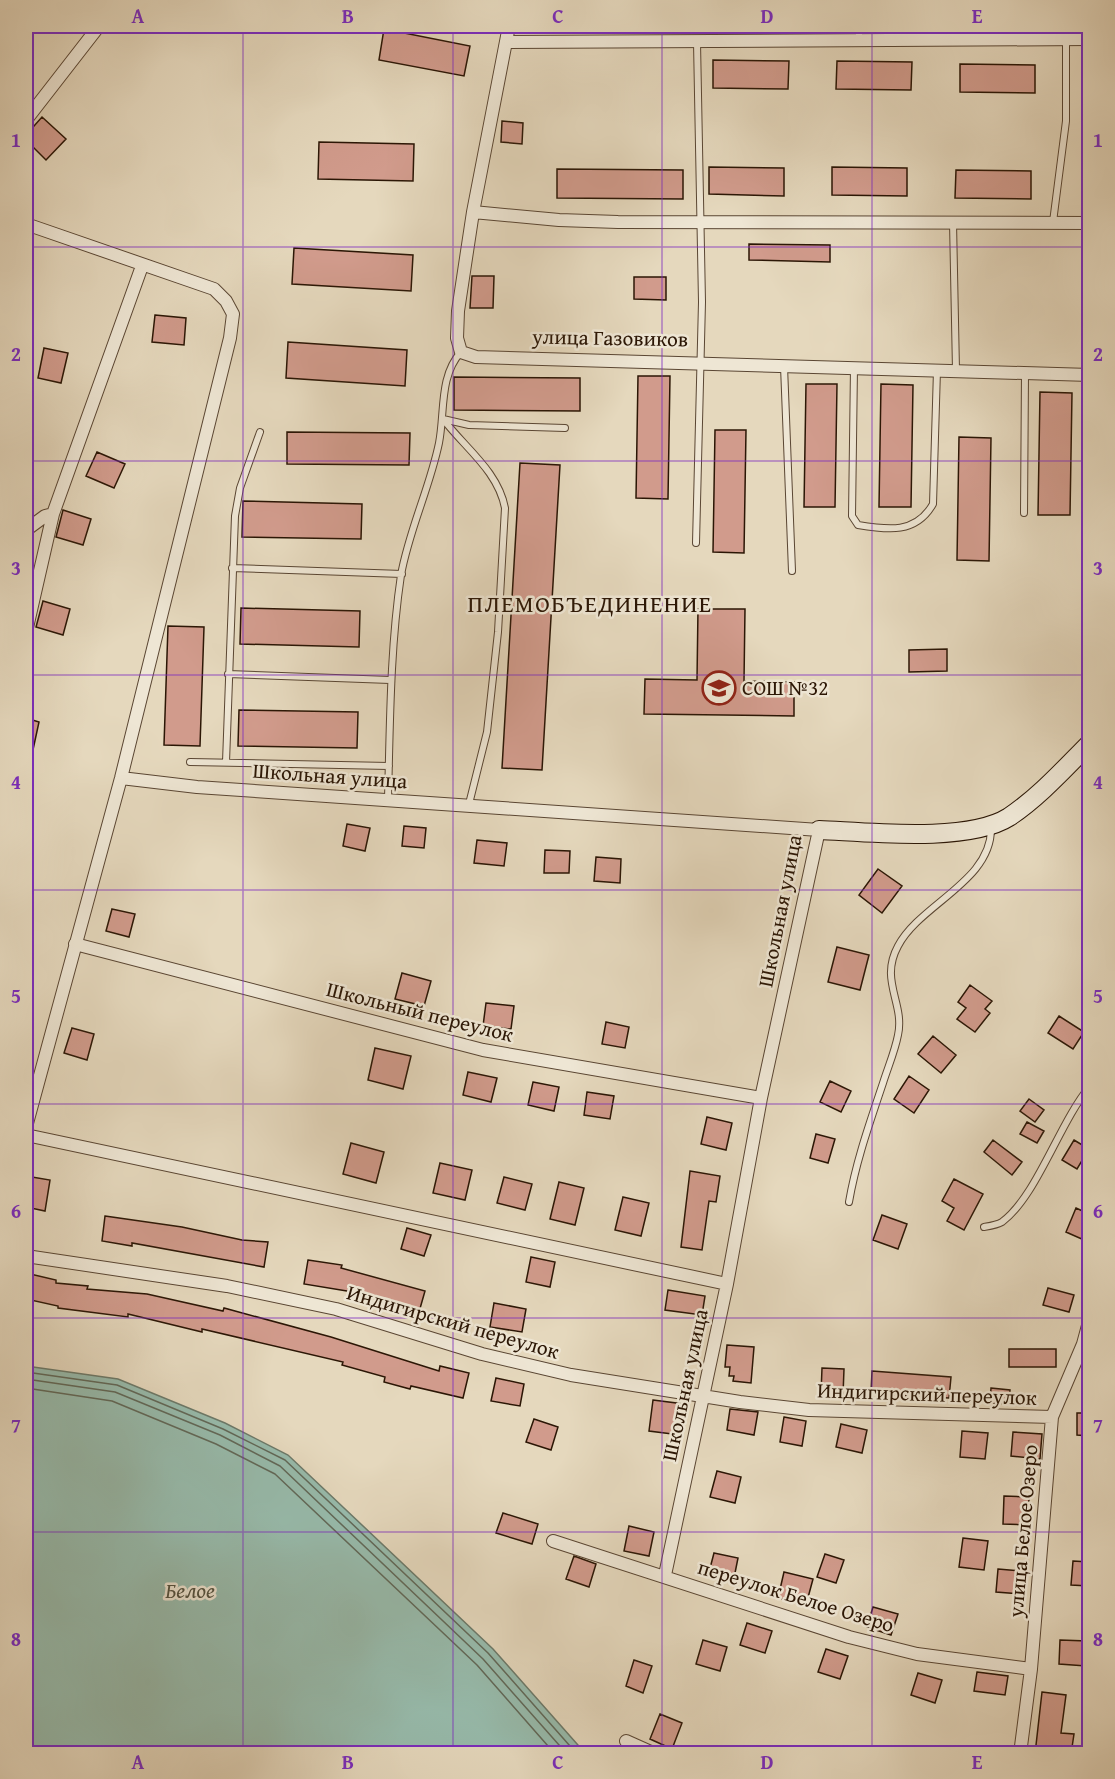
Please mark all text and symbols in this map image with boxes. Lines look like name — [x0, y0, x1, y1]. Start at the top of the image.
text: A — [132, 1, 145, 30]
text: B — [342, 1, 354, 30]
text: C — [552, 1, 564, 30]
text: D — [760, 1, 774, 30]
text: E — [972, 1, 983, 30]
text: 1 — [11, 125, 21, 154]
text: 1 — [1093, 125, 1103, 154]
street label: улица Газовиков — [531, 321, 688, 354]
text: 2 — [11, 339, 21, 368]
text: 2 — [1093, 339, 1103, 368]
text: 3 — [11, 553, 21, 582]
text: 3 — [1093, 553, 1103, 582]
district label: ПЛЕМОБЪЕДИНЕНИЕ — [468, 586, 712, 621]
school or university icon: СОШ №32 — [701, 670, 737, 706]
place label: СОШ №32 — [742, 672, 828, 703]
street label: Школьная улица — [252, 755, 408, 796]
text: 4 — [11, 767, 21, 796]
text: 4 — [1093, 767, 1103, 796]
street label: Школьная улица — [750, 832, 810, 990]
street label: Школьный переулок — [323, 973, 517, 1050]
text: 5 — [11, 981, 21, 1010]
text: 5 — [1093, 981, 1103, 1010]
text: 6 — [11, 1196, 21, 1225]
text: 6 — [1093, 1196, 1103, 1225]
street label: Индигирский переулок — [343, 1276, 563, 1367]
street label: Школьная улица — [653, 1306, 716, 1464]
street label: Индигирский переулок — [817, 1374, 1037, 1413]
text: 7 — [11, 1410, 21, 1439]
text: 7 — [1093, 1410, 1103, 1439]
street label: улица Белое Озеро — [999, 1443, 1046, 1620]
street label: переулок Белое Озеро — [694, 1551, 898, 1640]
water label: Белое — [165, 1574, 215, 1606]
text: 8 — [11, 1624, 21, 1653]
text: 8 — [1093, 1624, 1103, 1653]
text: A — [132, 1747, 145, 1776]
text: B — [342, 1747, 354, 1776]
text: C — [552, 1747, 564, 1776]
text: D — [760, 1747, 774, 1776]
text: E — [972, 1747, 983, 1776]

